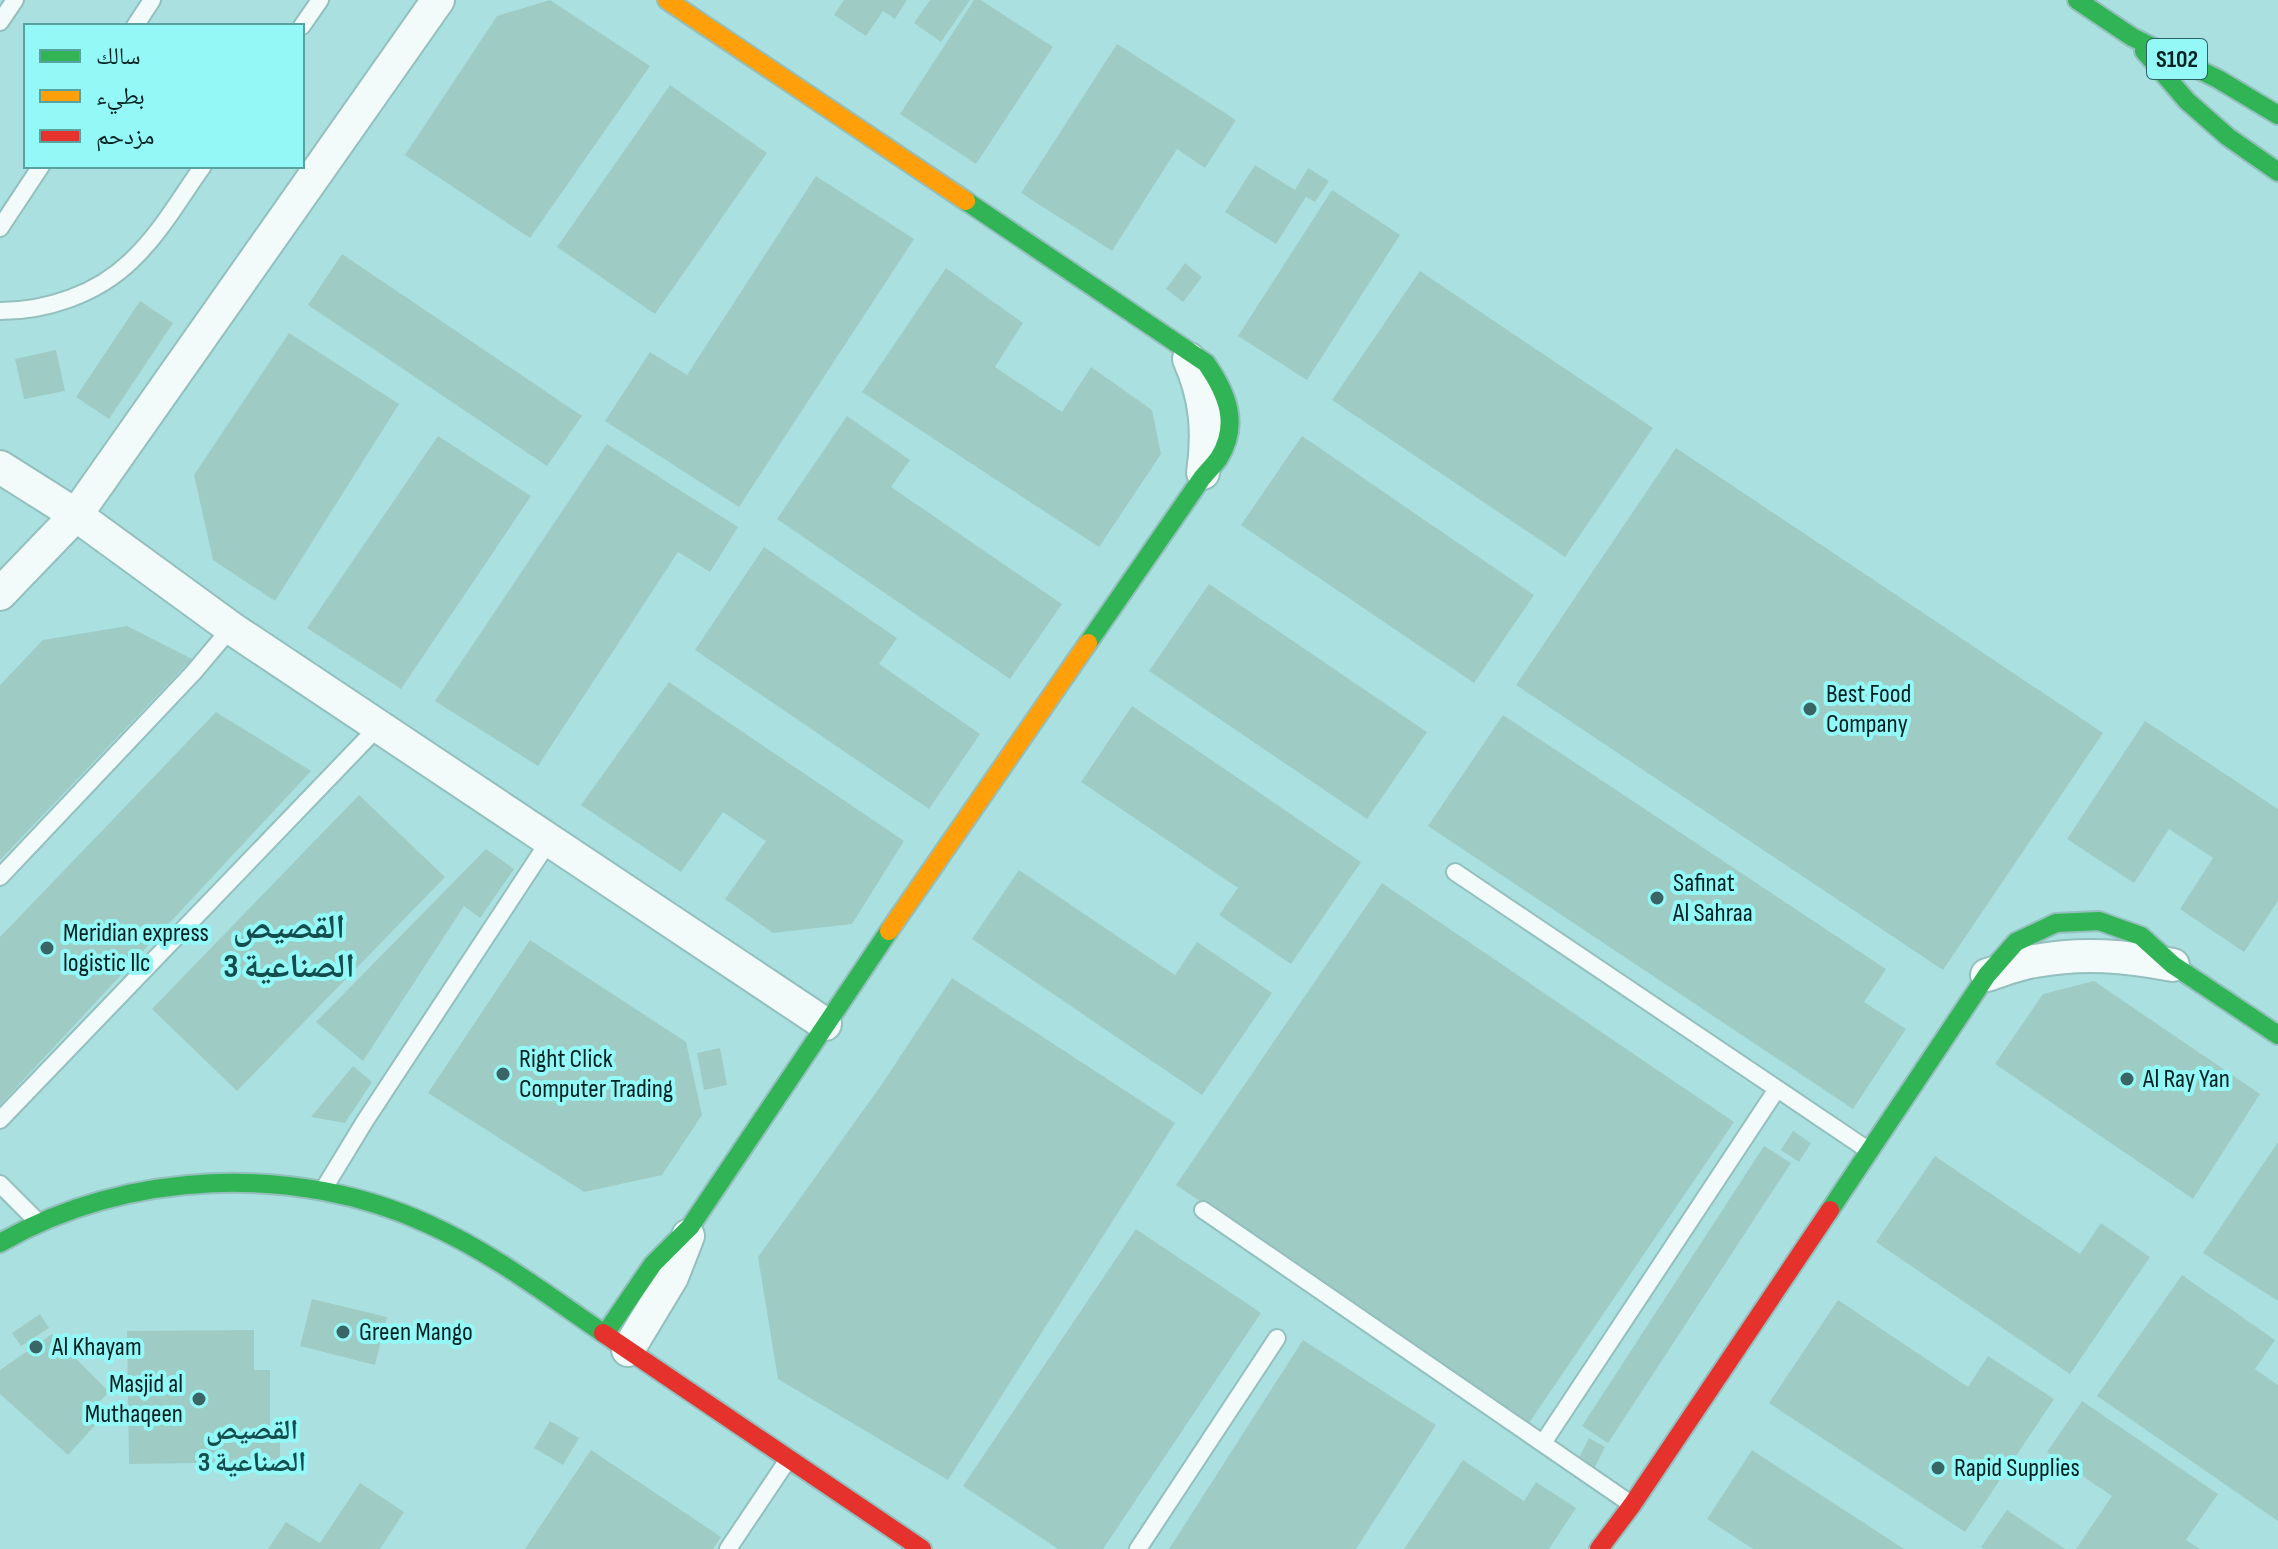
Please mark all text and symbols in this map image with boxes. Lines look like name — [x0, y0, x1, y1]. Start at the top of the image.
legend — [24, 24, 304, 168]
road number: S102 — [2147, 39, 2207, 79]
text: سالك — [96, 42, 141, 71]
text: بطيء — [96, 82, 145, 115]
text: مزدحم — [96, 122, 155, 152]
place label: Best Food Company — [1826, 679, 1911, 740]
marker: Best Food Company — [1801, 700, 1819, 718]
place label: Safinat Al Sahraa — [1672, 868, 1753, 929]
marker: Safinat Al Sahraa — [1648, 889, 1666, 907]
district label: القصيص الصناعية 3 — [223, 907, 355, 987]
place label: Meridian express logistic llc — [63, 918, 209, 979]
marker: Meridian express logistic llc — [38, 939, 56, 957]
place label: Right Click Computer Trading — [519, 1044, 673, 1105]
place label: Al Ray Yan — [2142, 1064, 2230, 1095]
marker: Right Click Computer Trading — [494, 1065, 512, 1083]
marker: Al Ray Yan — [2118, 1070, 2136, 1088]
place label: Green Mango — [359, 1317, 473, 1348]
marker: Green Mango — [334, 1323, 352, 1341]
place label: Al Khayam — [51, 1332, 142, 1363]
marker: Al Khayam — [27, 1338, 45, 1356]
place label: Masjid al Muthaqeen — [85, 1369, 183, 1430]
marker: Masjid al Muthaqeen — [190, 1390, 208, 1408]
district label: القصيص الصناعية 3 — [198, 1414, 306, 1479]
place label: Rapid Supplies — [1954, 1453, 2080, 1484]
marker: Rapid Supplies — [1929, 1459, 1947, 1477]

